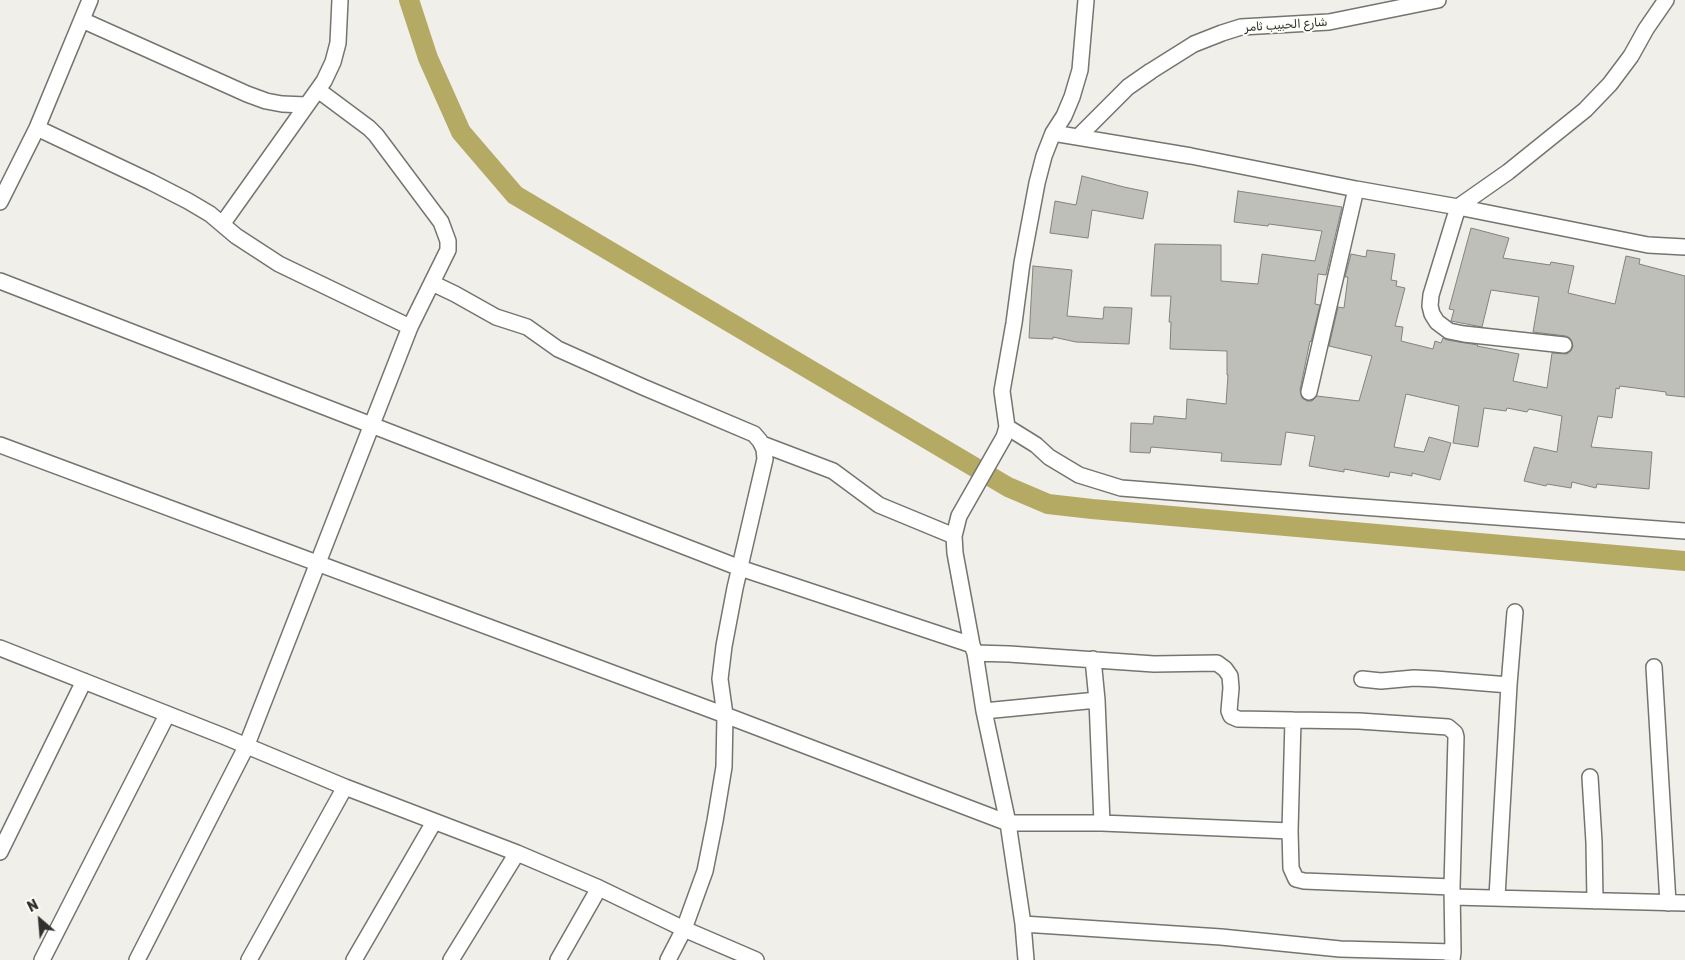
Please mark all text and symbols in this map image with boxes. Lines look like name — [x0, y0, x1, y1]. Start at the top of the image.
street label: شارع الحبيب ثامر — [1244, 15, 1328, 35]
north arrow — [15, 895, 65, 945]
text: N — [25, 896, 41, 916]

